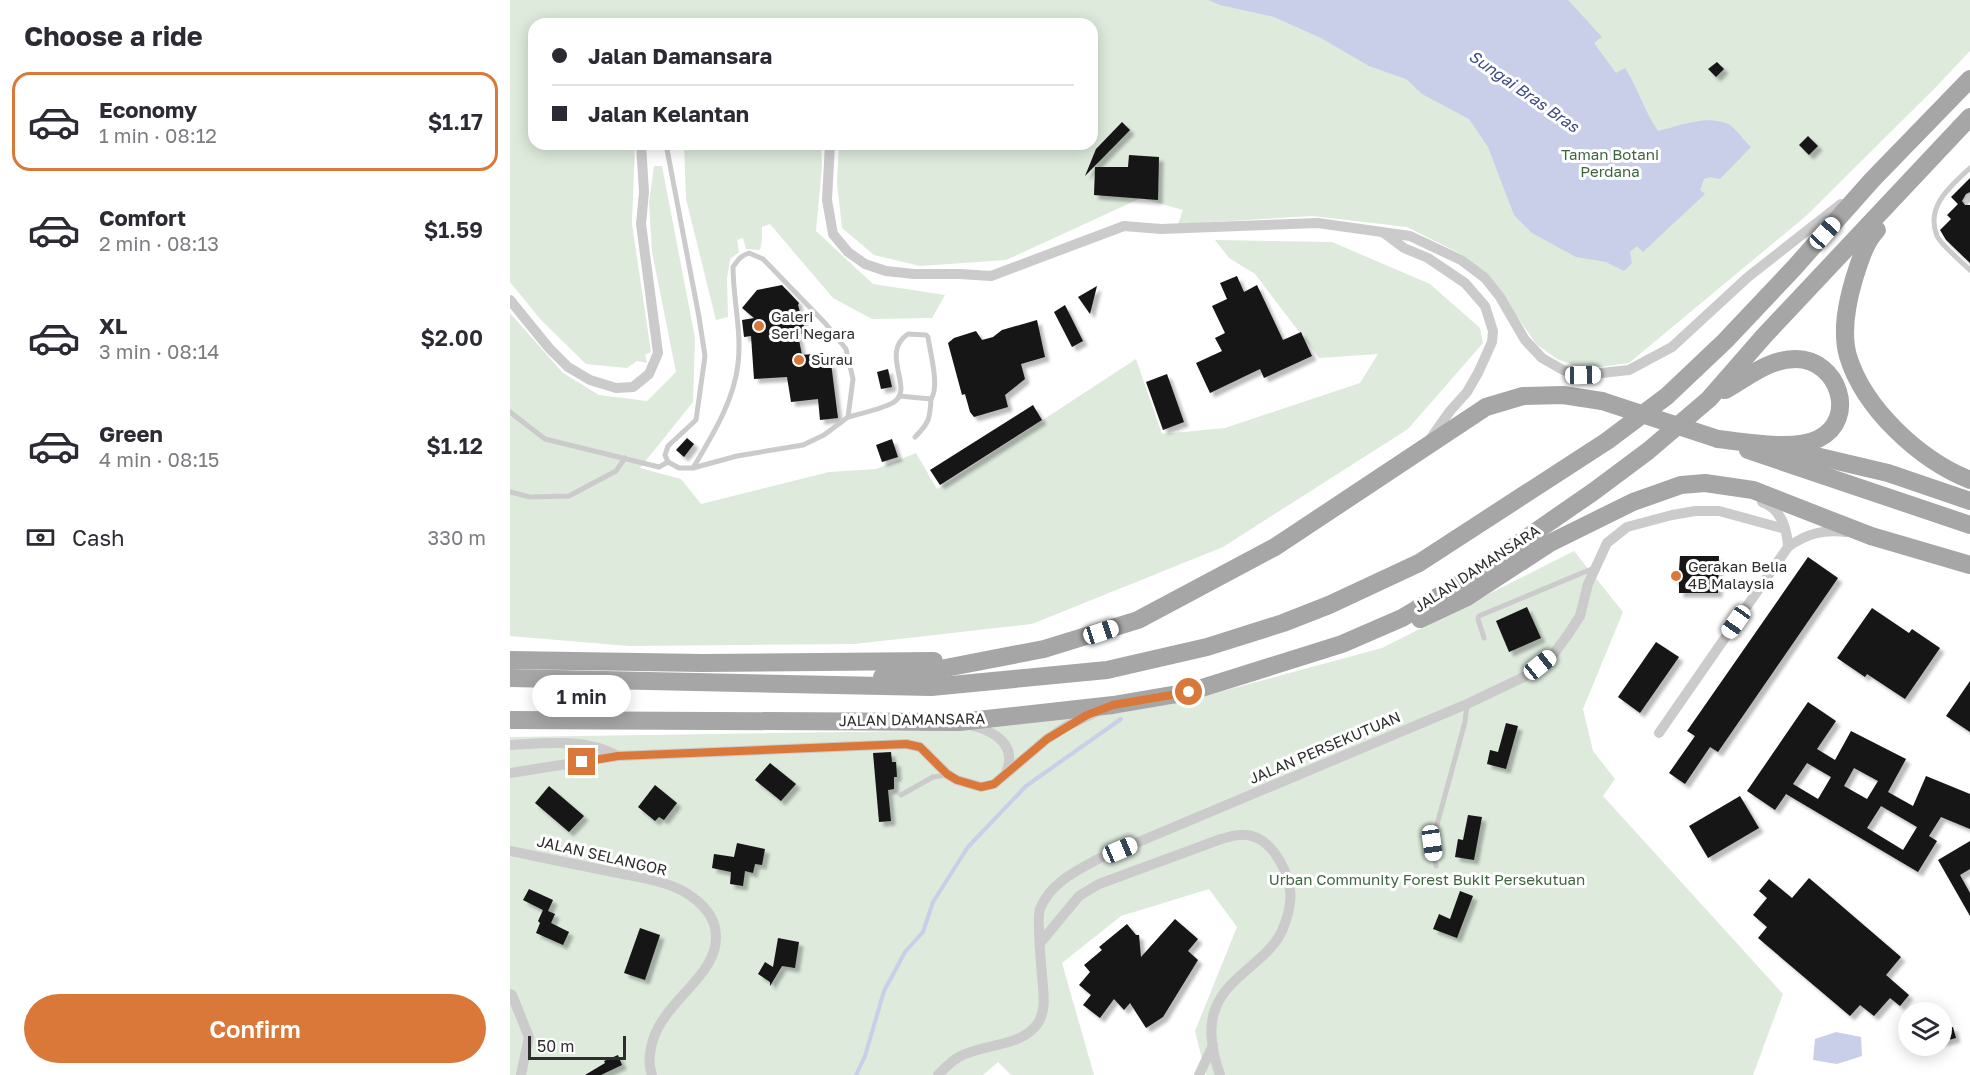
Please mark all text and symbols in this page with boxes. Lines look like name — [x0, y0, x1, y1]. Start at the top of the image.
text: Choose a ride — [24, 20, 203, 52]
text: Jalan Damansara — [588, 42, 772, 69]
water label: Sungai Bras Bras — [1465, 46, 1584, 137]
icon: car — [27, 95, 81, 149]
text: Economy — [99, 96, 197, 123]
text: Jalan Kelantan — [588, 100, 749, 127]
text: $1.17 — [428, 108, 483, 135]
text: 1 min · 08:12 — [99, 123, 217, 147]
park label: Taman Botani Perdana — [1561, 145, 1659, 180]
icon: car — [27, 203, 81, 257]
text: Comfort — [99, 204, 186, 231]
car — [1806, 214, 1844, 252]
text: $1.59 — [424, 216, 483, 243]
text: 2 min · 08:13 — [99, 231, 219, 255]
place label: Galeri Seri Negara — [771, 307, 855, 342]
icon: car — [27, 311, 81, 365]
text: XL — [99, 312, 127, 339]
marker: Galeri Seri Negara — [752, 319, 766, 333]
text: $2.00 — [420, 324, 483, 351]
text: 3 min · 08:14 — [99, 339, 220, 363]
place label: Surau — [811, 350, 853, 368]
marker: Surau — [792, 353, 806, 367]
car — [1565, 366, 1601, 384]
icon: car — [27, 419, 81, 473]
text: Green — [99, 420, 163, 447]
text: $1.12 — [426, 432, 483, 459]
text: 4 min · 08:15 — [99, 447, 219, 471]
icon: cash — [24, 521, 57, 554]
street label: JALAN DAMANSARA — [1410, 521, 1543, 616]
text: Cash — [72, 524, 125, 551]
text: 330 m — [428, 525, 486, 549]
place label: Gerakan Belia 4B Malaysia — [1688, 557, 1787, 592]
marker: Gerakan Belia 4B Malaysia — [1669, 569, 1683, 583]
car — [1718, 602, 1754, 642]
car — [1081, 618, 1121, 646]
car — [1520, 647, 1560, 683]
callout: 1 min — [532, 675, 632, 717]
route start — [1175, 678, 1202, 705]
text: 1 min — [556, 684, 607, 708]
street label: JALAN PERSEKUTUAN — [1246, 707, 1403, 787]
street label: JALAN DAMANSARA — [839, 709, 985, 729]
route end — [568, 748, 595, 775]
car — [1421, 824, 1443, 862]
street label: JALAN SELANGOR — [535, 831, 669, 879]
car — [1100, 835, 1140, 865]
park label: Urban Community Forest Bukit Persekutuan — [1269, 870, 1585, 888]
button: Confirm — [24, 994, 486, 1063]
map controls — [1898, 1002, 1952, 1056]
button: layers — [1898, 1002, 1952, 1056]
scale bar — [528, 1033, 626, 1060]
text: 50 m — [537, 1036, 574, 1056]

